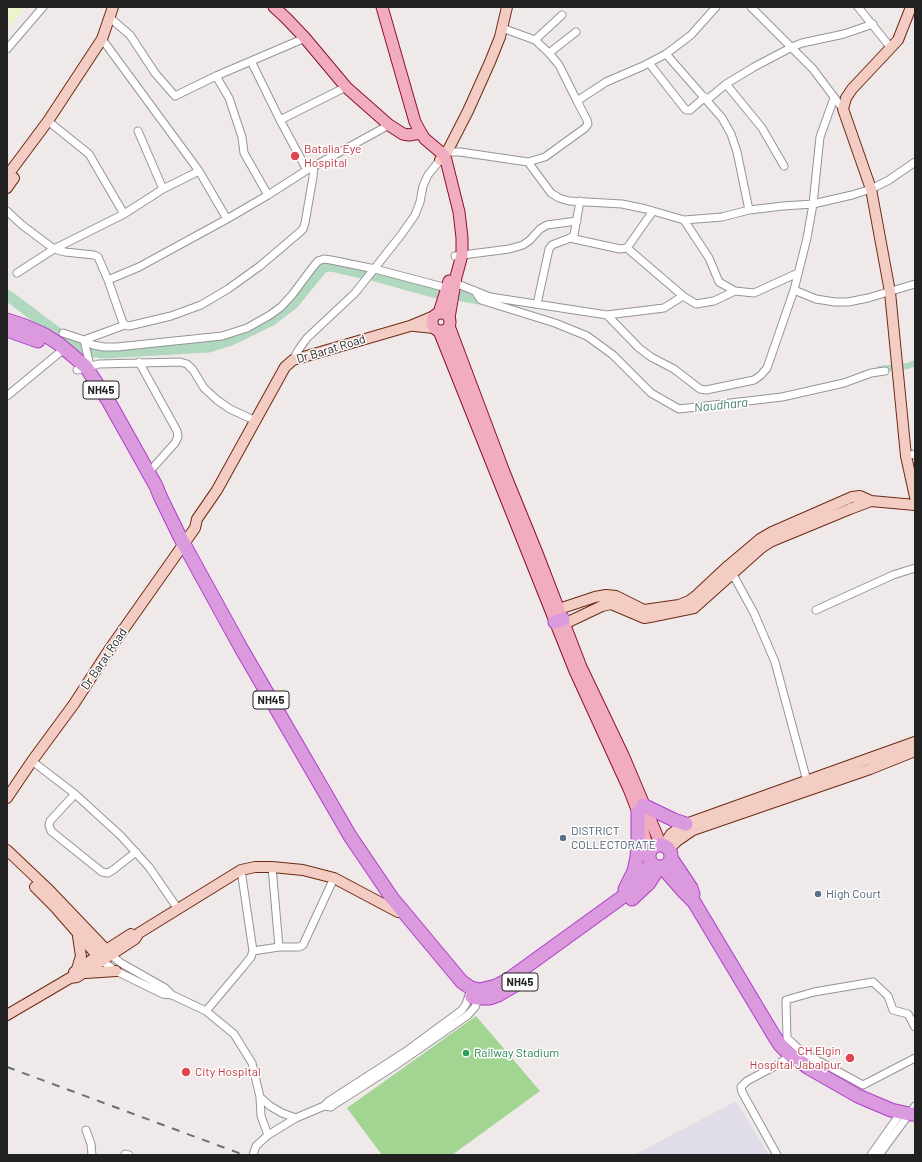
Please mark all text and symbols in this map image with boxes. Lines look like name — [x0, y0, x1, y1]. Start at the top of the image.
place label: Batalia Eye Hospital — [304, 142, 361, 170]
marker: Batalia Eye Hospital — [289, 150, 301, 162]
street label: Dr Barat Road — [295, 332, 367, 366]
road number: NH45 — [83, 381, 119, 399]
water label: Naudhara — [693, 394, 749, 416]
street label: Dr Barat Road — [78, 625, 130, 693]
road number: NH45 — [253, 691, 289, 709]
place label: DISTRICT COLLECTORATE — [571, 824, 656, 852]
marker: DISTRICT COLLECTORATE — [558, 833, 568, 843]
place label: High Court — [826, 887, 881, 901]
marker: High Court — [813, 889, 823, 899]
road number: NH45 — [502, 973, 538, 991]
place label: CH Elgin Hospital Jabalpur — [750, 1044, 841, 1072]
place label: Railway Stadium — [474, 1046, 559, 1060]
marker: Railway Stadium — [461, 1048, 471, 1058]
marker: CH Elgin Hospital Jabalpur — [844, 1052, 856, 1064]
place label: City Hospital — [195, 1065, 261, 1079]
marker: City Hospital — [180, 1066, 192, 1078]

